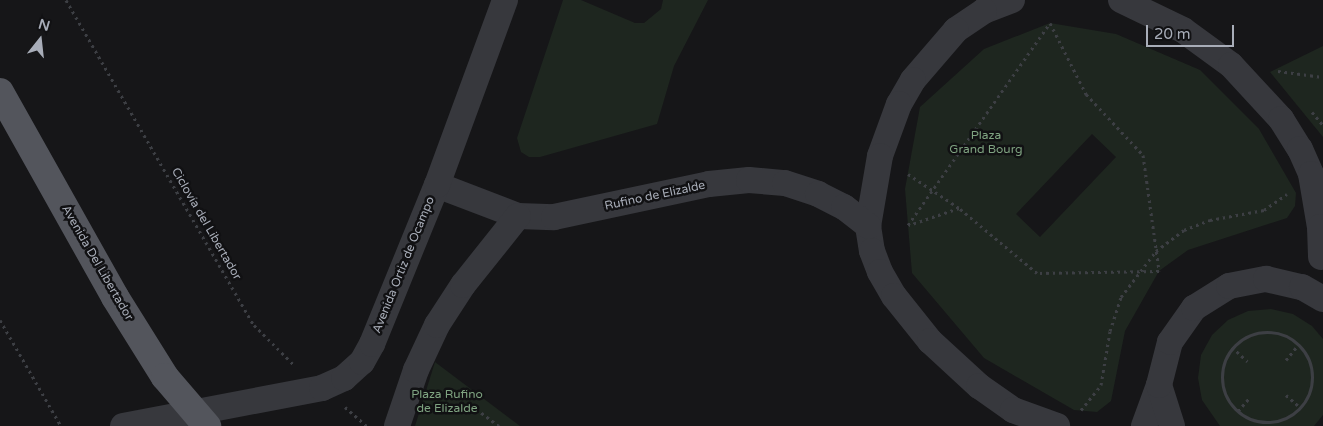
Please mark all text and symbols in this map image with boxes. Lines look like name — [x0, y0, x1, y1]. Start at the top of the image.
north arrow — [15, 15, 65, 65]
text: N — [37, 15, 52, 35]
scale bar — [1148, 15, 1236, 47]
text: 20 m — [1154, 25, 1191, 43]
park label: Plaza Grand Bourg — [949, 129, 1023, 157]
street label: Ciclovía del Libertador — [168, 165, 244, 283]
street label: Rufino de Elizalde — [603, 178, 707, 214]
street label: Avenida Ortiz de Ocampo — [370, 195, 438, 335]
street label: Avenida Del Libertador — [58, 203, 136, 323]
park label: Plaza Rufino de Elizalde — [411, 388, 483, 416]

